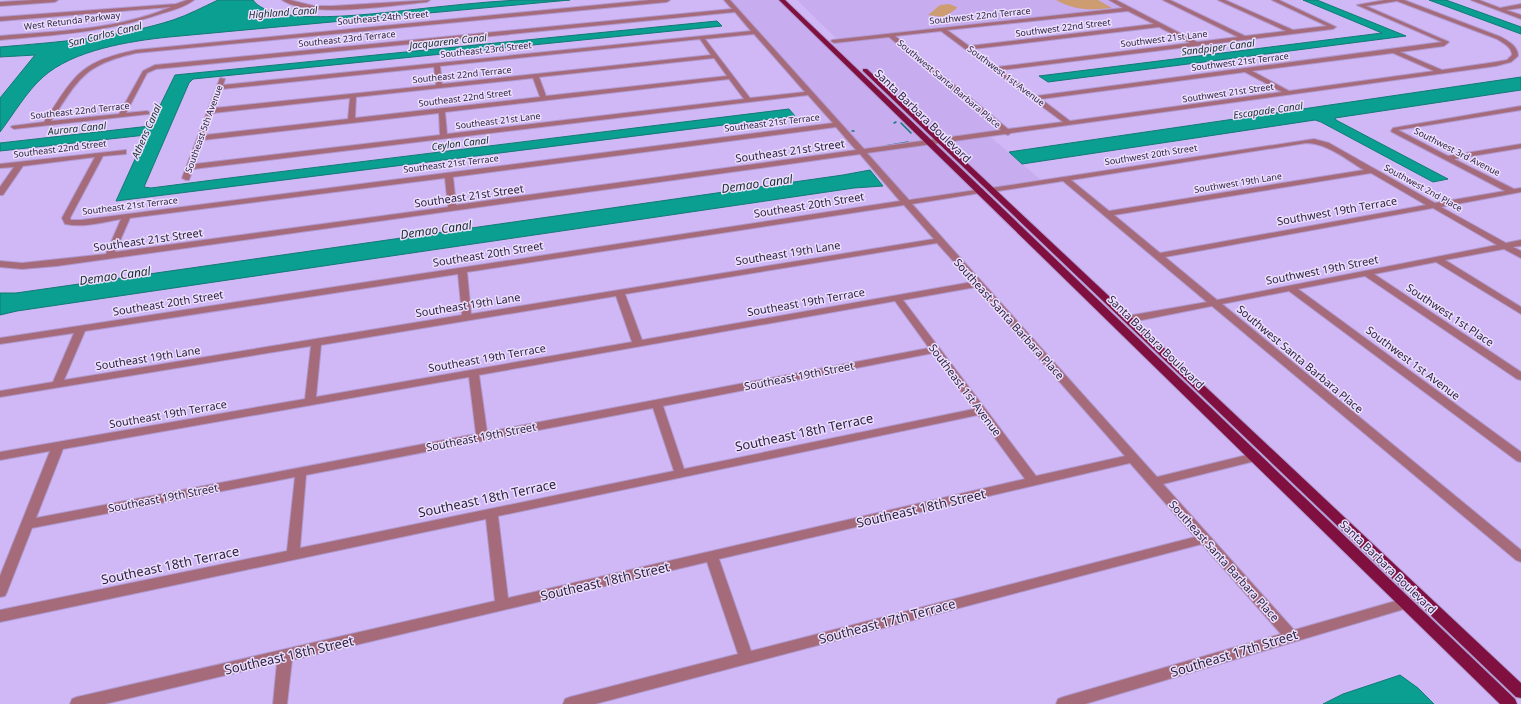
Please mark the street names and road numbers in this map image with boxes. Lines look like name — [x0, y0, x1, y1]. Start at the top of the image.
street label: Southwest 22nd Terrace — [929, 4, 1031, 27]
street label: Southeast 24th Street — [337, 7, 430, 28]
street label: West Retunda Parkway — [23, 8, 121, 33]
street label: Southwest 22nd Street — [1015, 15, 1112, 40]
street label: Southeast 23rd Terrace — [298, 27, 396, 50]
street label: Southwest 21st Lane — [1120, 27, 1208, 50]
street label: Southwest Santa Barbara Place — [895, 36, 1004, 131]
street label: Southeast 23rd Street — [440, 38, 533, 61]
street label: Southwest 1st Avenue — [965, 42, 1048, 109]
street label: Southwest 21st Terrace — [1190, 49, 1289, 74]
street label: Southeast 22nd Terrace — [412, 63, 512, 86]
street label: Santa Barbara Boulevard — [872, 66, 975, 166]
street label: Southwest 21st Street — [1181, 80, 1275, 105]
street label: Southeast 5th Avenue — [182, 83, 225, 175]
street label: Southeast 22nd Street — [418, 85, 513, 110]
street label: Southeast 22nd Terrace — [30, 99, 130, 122]
street label: Southeast 21st Lane — [455, 109, 541, 132]
street label: Southeast 21st Terrace — [723, 110, 820, 135]
street label: Southwest 3rd Avenue — [1412, 124, 1502, 179]
street label: Southeast 21st Street — [734, 135, 846, 166]
street label: Southeast 22nd Street — [13, 136, 108, 161]
street label: Southwest 20th Street — [1104, 141, 1199, 168]
street label: Southeast 21st Terrace — [402, 151, 499, 176]
street label: Southwest 2nd Place — [1382, 161, 1465, 214]
street label: Southwest 19th Lane — [1193, 169, 1283, 196]
street label: Southeast 21st Street — [413, 180, 525, 211]
street label: Southeast 20th Street — [753, 188, 865, 221]
street label: Southeast 21st Terrace — [81, 193, 178, 218]
street label: Southwest 19th Terrace — [1276, 193, 1398, 228]
street label: Southeast 21st Street — [92, 224, 204, 255]
street label: Southeast 20th Street — [432, 237, 544, 270]
street label: Southeast 19th Lane — [734, 237, 841, 268]
street label: Southwest 19th Street — [1264, 251, 1379, 288]
street label: Southeast Santa Barbara Place — [951, 255, 1068, 382]
street label: Southwest 1st Place — [1403, 280, 1497, 350]
street label: Southeast 19th Terrace — [746, 284, 866, 319]
street label: Southeast 20th Street — [112, 286, 224, 319]
street label: Southeast 19th Lane — [414, 289, 521, 320]
street label: Santa Barbara Boulevard — [1105, 292, 1208, 392]
street label: Southwest Santa Barbara Place — [1234, 301, 1367, 416]
street label: Southwest 1st Avenue — [1363, 322, 1463, 403]
street label: Southeast 19th Terrace — [427, 340, 547, 375]
street label: Southeast 1st Avenue — [926, 341, 1005, 439]
street label: Southeast 19th Lane — [94, 342, 201, 373]
street label: Southeast 19th Street — [743, 357, 855, 394]
street label: Southeast 19th Terrace — [108, 396, 228, 431]
street label: Southeast 18th Terrace — [733, 409, 875, 455]
street label: Southeast 19th Street — [425, 418, 537, 455]
street label: Southeast 18th Terrace — [416, 475, 558, 521]
street label: Southeast 19th Street — [107, 479, 219, 516]
street label: Southeast 18th Street — [855, 484, 988, 532]
street label: Southeast Santa Barbara Place — [1166, 497, 1283, 624]
street label: Santa Barbara Boulevard — [1337, 517, 1440, 617]
street label: Southeast 18th Terrace — [99, 542, 241, 588]
street label: Southeast 18th Street — [539, 557, 672, 605]
street label: Southeast 17th Terrace — [817, 594, 957, 648]
street label: Southeast 17th Street — [1168, 625, 1300, 681]
street label: Southeast 18th Street — [223, 631, 356, 679]

